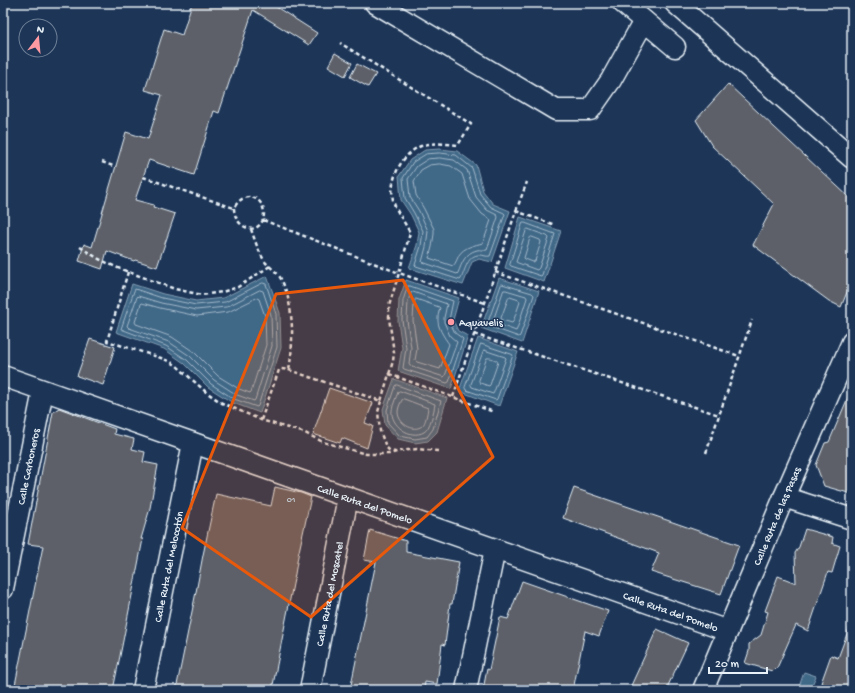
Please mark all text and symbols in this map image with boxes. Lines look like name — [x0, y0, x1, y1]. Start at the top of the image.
north arrow — [18, 18, 58, 58]
text: N — [35, 24, 45, 37]
marker: Aquavelis — [446, 317, 456, 327]
place label: Aquavelis — [459, 318, 504, 330]
street label: Calle Carboneros — [16, 427, 43, 506]
street label: Calle Ruta de las Pasas — [752, 465, 805, 568]
street label: Calle Ruta del Pomelo — [315, 483, 414, 528]
house number: 01 — [287, 495, 296, 506]
street label: Calle Ruta del Melocotón — [153, 510, 187, 623]
street label: Calle Ruta del Moscatel — [315, 540, 347, 648]
street label: Calle Ruta del Pomelo — [621, 591, 720, 635]
scale bar — [709, 649, 767, 675]
text: 20 m — [715, 658, 740, 672]

